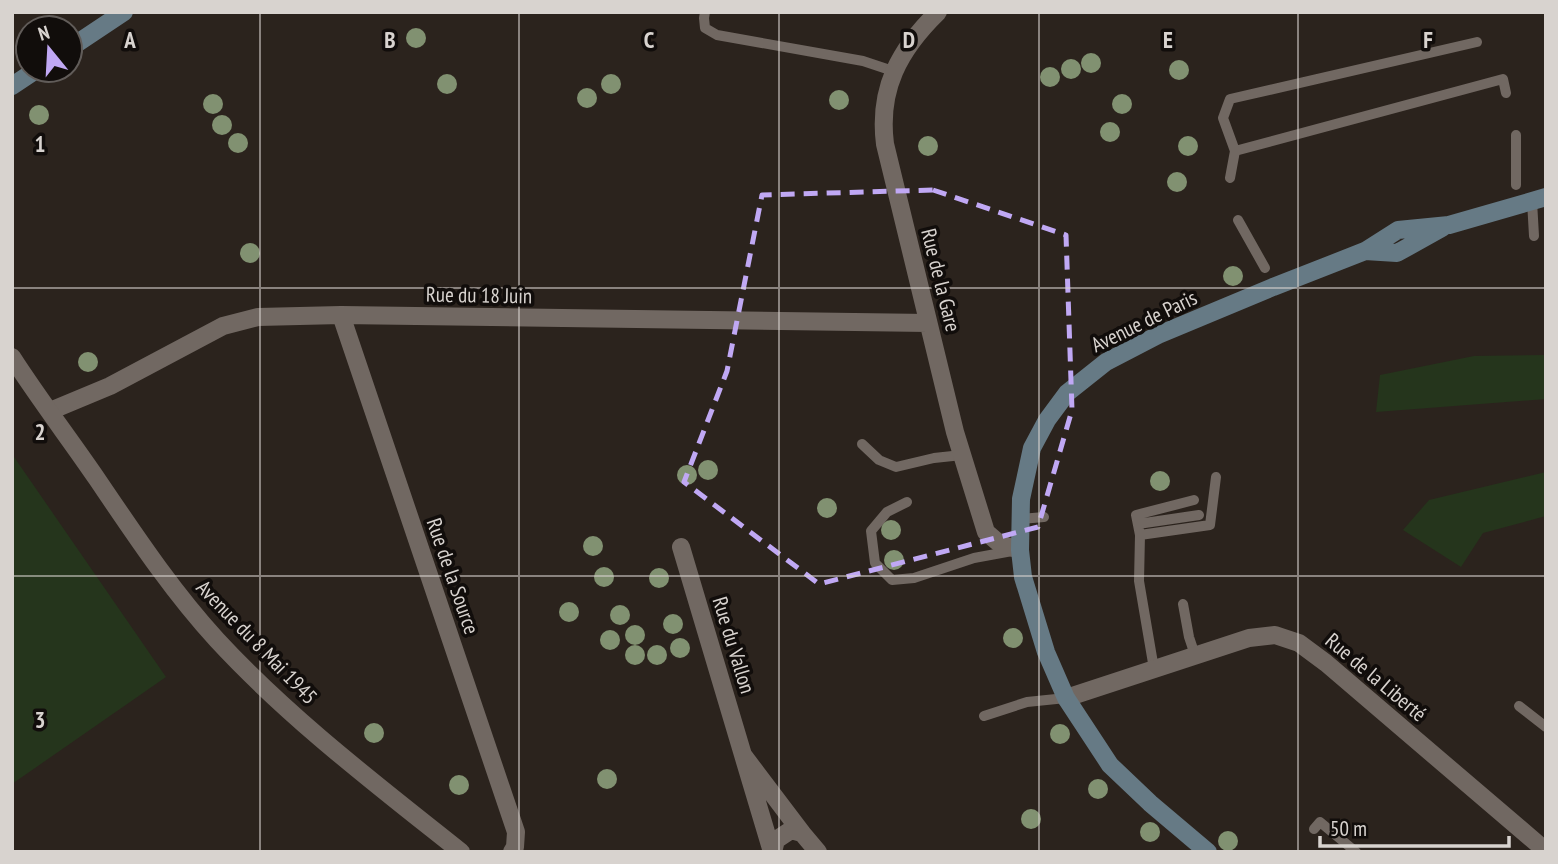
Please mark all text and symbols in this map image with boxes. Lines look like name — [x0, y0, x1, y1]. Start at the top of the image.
north arrow — [14, 14, 84, 84]
text: N — [35, 20, 52, 46]
text: A — [123, 25, 136, 54]
text: B — [384, 25, 396, 54]
text: C — [644, 25, 655, 54]
text: D — [903, 25, 915, 54]
text: E — [1163, 25, 1173, 54]
text: F — [1423, 25, 1433, 54]
text: 1 — [35, 129, 46, 158]
street label: Rue de la Gare — [915, 226, 967, 334]
street label: Rue du 18 Juin — [426, 281, 532, 309]
street label: Avenue de Paris — [1087, 284, 1201, 358]
text: 2 — [35, 417, 46, 446]
street label: Rue de la Source — [421, 514, 485, 638]
street label: Avenue du 8 Mai 1945 — [191, 574, 323, 710]
street label: Rue du Vallon — [706, 593, 762, 697]
street label: Rue de la Liberté — [1320, 627, 1432, 727]
text: 3 — [35, 705, 46, 734]
scale bar — [1320, 804, 1509, 848]
text: 50 m — [1330, 815, 1367, 842]

